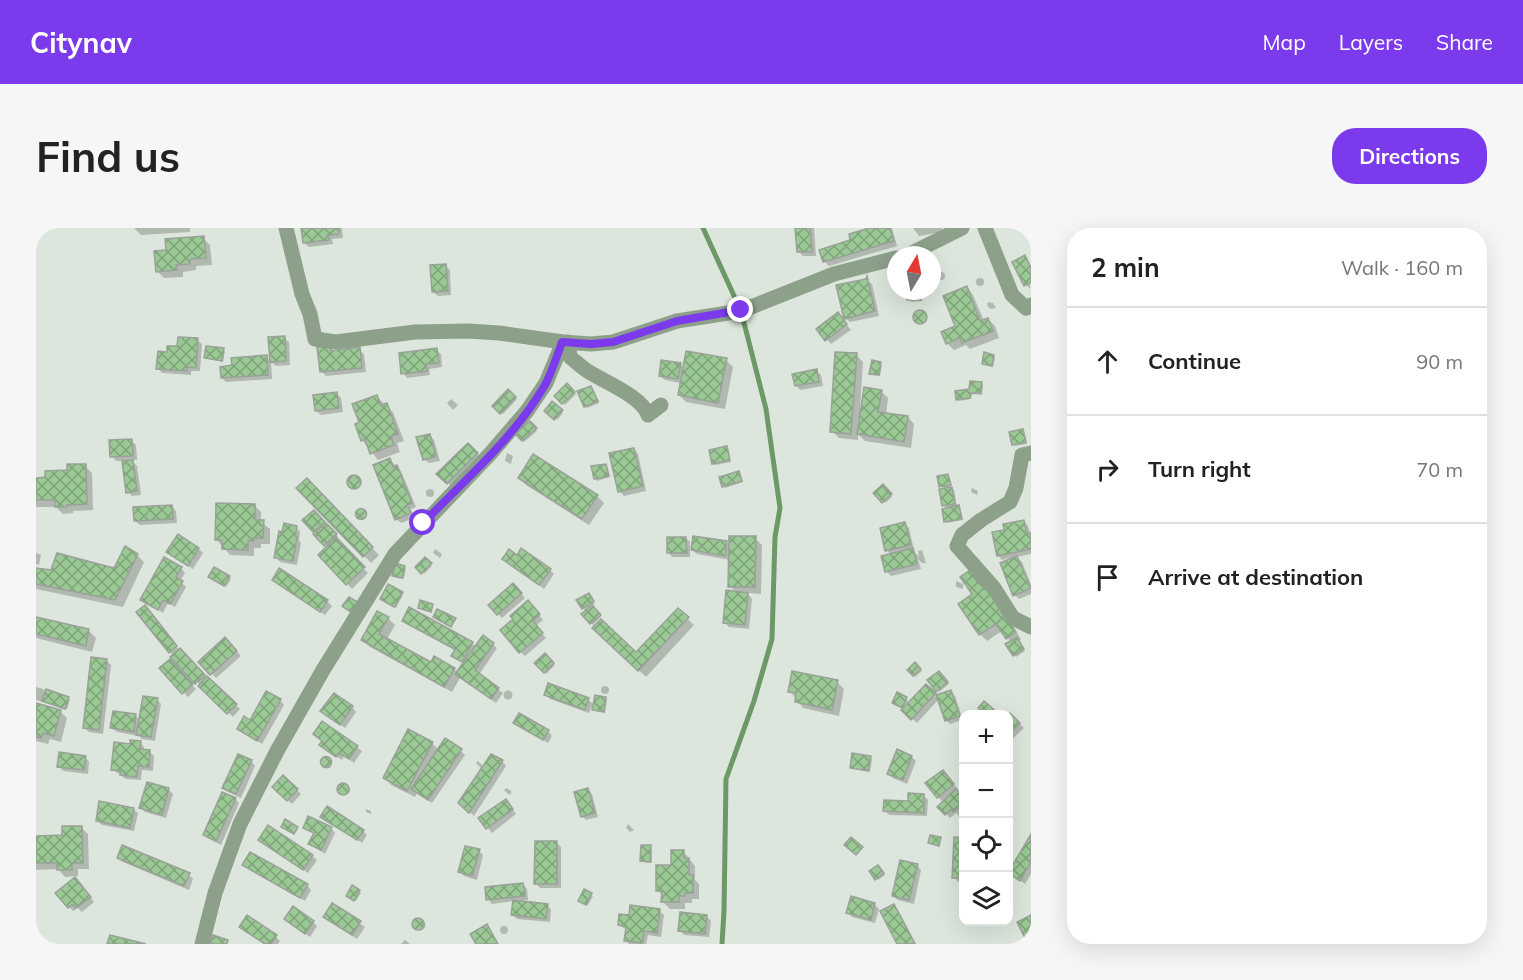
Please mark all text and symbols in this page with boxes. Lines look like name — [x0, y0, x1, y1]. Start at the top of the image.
text: Citynav — [30, 25, 132, 60]
text: Map — [1263, 29, 1306, 55]
text: Layers — [1339, 29, 1403, 55]
text: Share — [1436, 29, 1493, 55]
button: Directions — [1332, 128, 1487, 184]
text: Find us — [36, 130, 180, 183]
north arrow — [887, 246, 941, 300]
text: 2 min — [1091, 251, 1160, 284]
text: Walk · 160 m — [1341, 255, 1463, 280]
route end — [727, 296, 753, 322]
icon: ahead — [1091, 345, 1124, 378]
text: Continue — [1148, 347, 1241, 375]
text: 90 m — [1416, 349, 1463, 374]
icon: right — [1091, 453, 1124, 486]
text: Turn right — [1148, 455, 1251, 483]
text: 70 m — [1416, 457, 1463, 482]
route start — [409, 509, 435, 535]
icon: arrive — [1091, 561, 1124, 594]
text: Arrive at destination — [1148, 563, 1363, 591]
map controls — [959, 710, 1013, 926]
button: + — [959, 710, 1013, 764]
button: − — [959, 764, 1013, 818]
button: locate — [959, 818, 1013, 872]
button: layers — [959, 872, 1013, 926]

